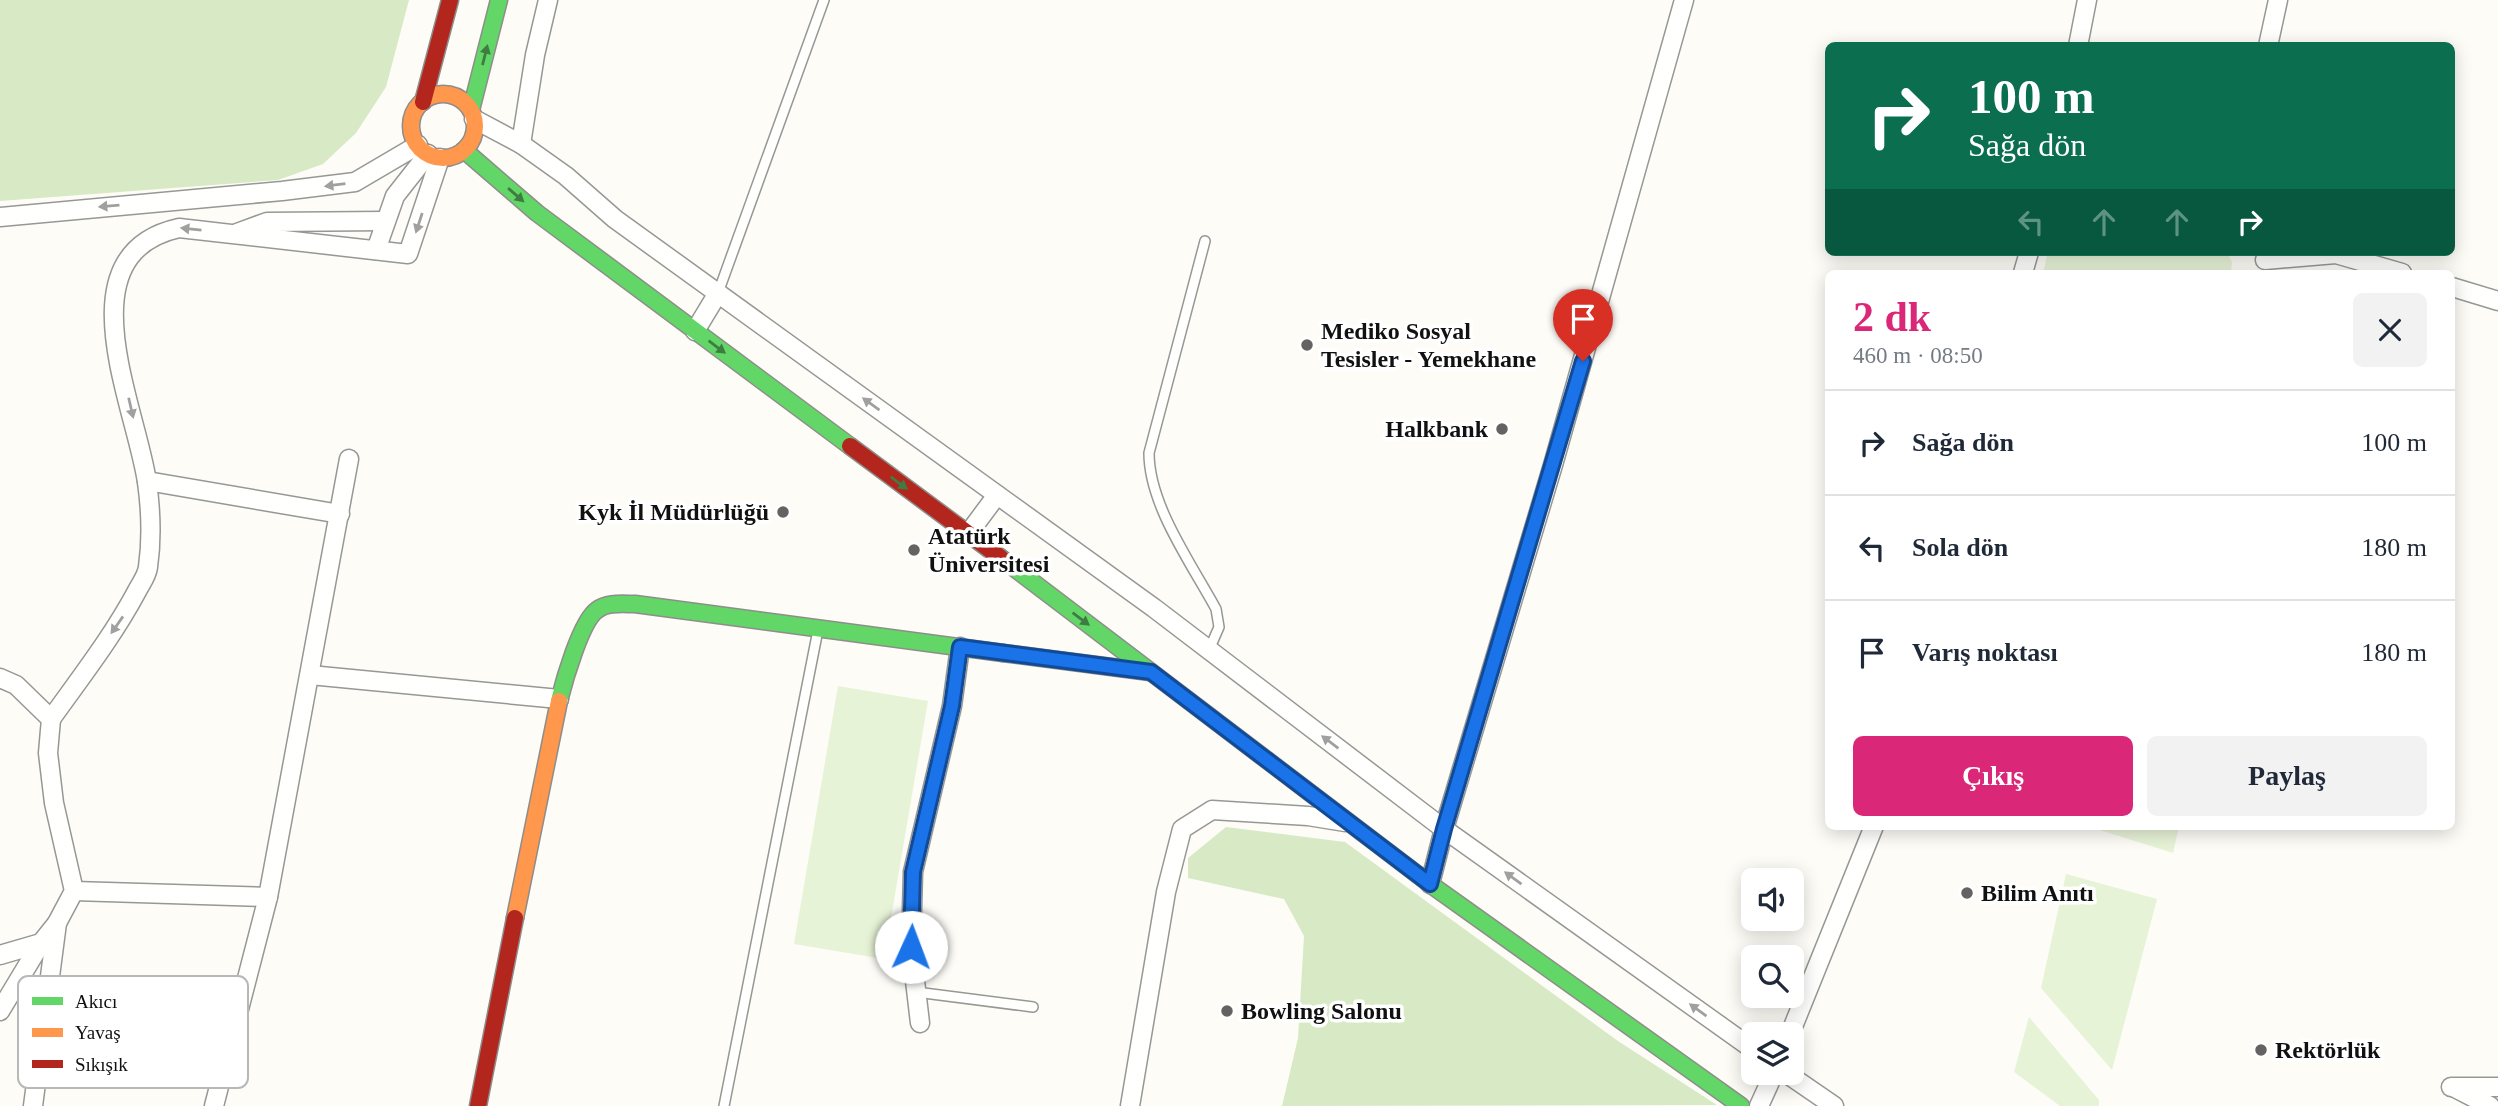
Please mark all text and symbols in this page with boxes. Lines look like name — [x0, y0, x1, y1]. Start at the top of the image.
one-way arrow — [480, 44, 491, 66]
text: 100 m — [1968, 69, 2095, 124]
icon: right — [1853, 70, 1944, 161]
text: Sağa dön — [1968, 127, 2086, 163]
one-way arrow — [324, 179, 346, 190]
one-way arrow — [507, 187, 525, 203]
one-way arrow — [98, 201, 120, 212]
icon: left — [2012, 203, 2050, 241]
icon: ahead — [2085, 203, 2123, 241]
icon: ahead — [2158, 203, 2196, 241]
icon: right — [2231, 203, 2269, 241]
one-way arrow — [413, 212, 424, 233]
one-way arrow — [180, 224, 202, 235]
pin — [1553, 289, 1613, 361]
button: close — [2353, 293, 2427, 367]
text: 2 dk — [1853, 294, 1931, 340]
icon: arrive — [1564, 300, 1602, 338]
place label: Mediko Sosyal Tesisler - Yemekhane — [1321, 318, 1536, 372]
marker: Mediko Sosyal Tesisler - Yemekhane — [1299, 337, 1315, 353]
one-way arrow — [708, 339, 726, 353]
text: 460 m · 08:50 — [1853, 343, 1983, 368]
one-way arrow — [125, 397, 136, 419]
one-way arrow — [862, 397, 880, 411]
place label: Halkbank — [1385, 416, 1489, 442]
marker: Halkbank — [1494, 421, 1510, 437]
icon: right — [1853, 424, 1891, 462]
text: Sağa dön — [1912, 428, 2014, 457]
text: 100 m — [2361, 428, 2427, 457]
one-way arrow — [890, 475, 908, 489]
place label: Kyk İl Müdürlüğü — [578, 499, 769, 525]
marker: Kyk İl Müdürlüğü — [775, 504, 791, 520]
place label: Atatürk Üniversitesi — [928, 523, 1050, 577]
icon: left — [1853, 529, 1891, 567]
text: Sola dön — [1912, 533, 2008, 562]
text: 180 m — [2361, 533, 2427, 562]
marker: Atatürk Üniversitesi — [906, 542, 922, 558]
one-way arrow — [1072, 611, 1090, 626]
one-way arrow — [110, 616, 124, 634]
icon: arrive — [1853, 634, 1891, 672]
text: Varış noktası — [1912, 638, 2058, 667]
text: 180 m — [2361, 638, 2427, 667]
one-way arrow — [1321, 736, 1339, 750]
button: Çıkış — [1853, 736, 2133, 816]
button: Paylaş — [2147, 736, 2427, 816]
map controls — [1741, 868, 1804, 1085]
button: sound — [1741, 868, 1804, 931]
one-way arrow — [1504, 871, 1522, 885]
place label: Bilim Anıtı — [1981, 880, 2094, 906]
marker: Bilim Anıtı — [1959, 885, 1975, 901]
position arrow — [874, 910, 948, 984]
button: search — [1741, 945, 1804, 1008]
legend — [18, 976, 248, 1088]
text: Akıcı — [75, 991, 117, 1012]
place label: Bowling Salonu — [1241, 998, 1402, 1024]
marker: Bowling Salonu — [1219, 1003, 1235, 1019]
one-way arrow — [1689, 1003, 1707, 1017]
text: Yavaş — [75, 1022, 121, 1043]
button: layers — [1741, 1022, 1804, 1085]
place label: Rektörlük — [2275, 1037, 2381, 1063]
marker: Rektörlük — [2253, 1042, 2269, 1058]
text: Sıkışık — [75, 1054, 128, 1075]

